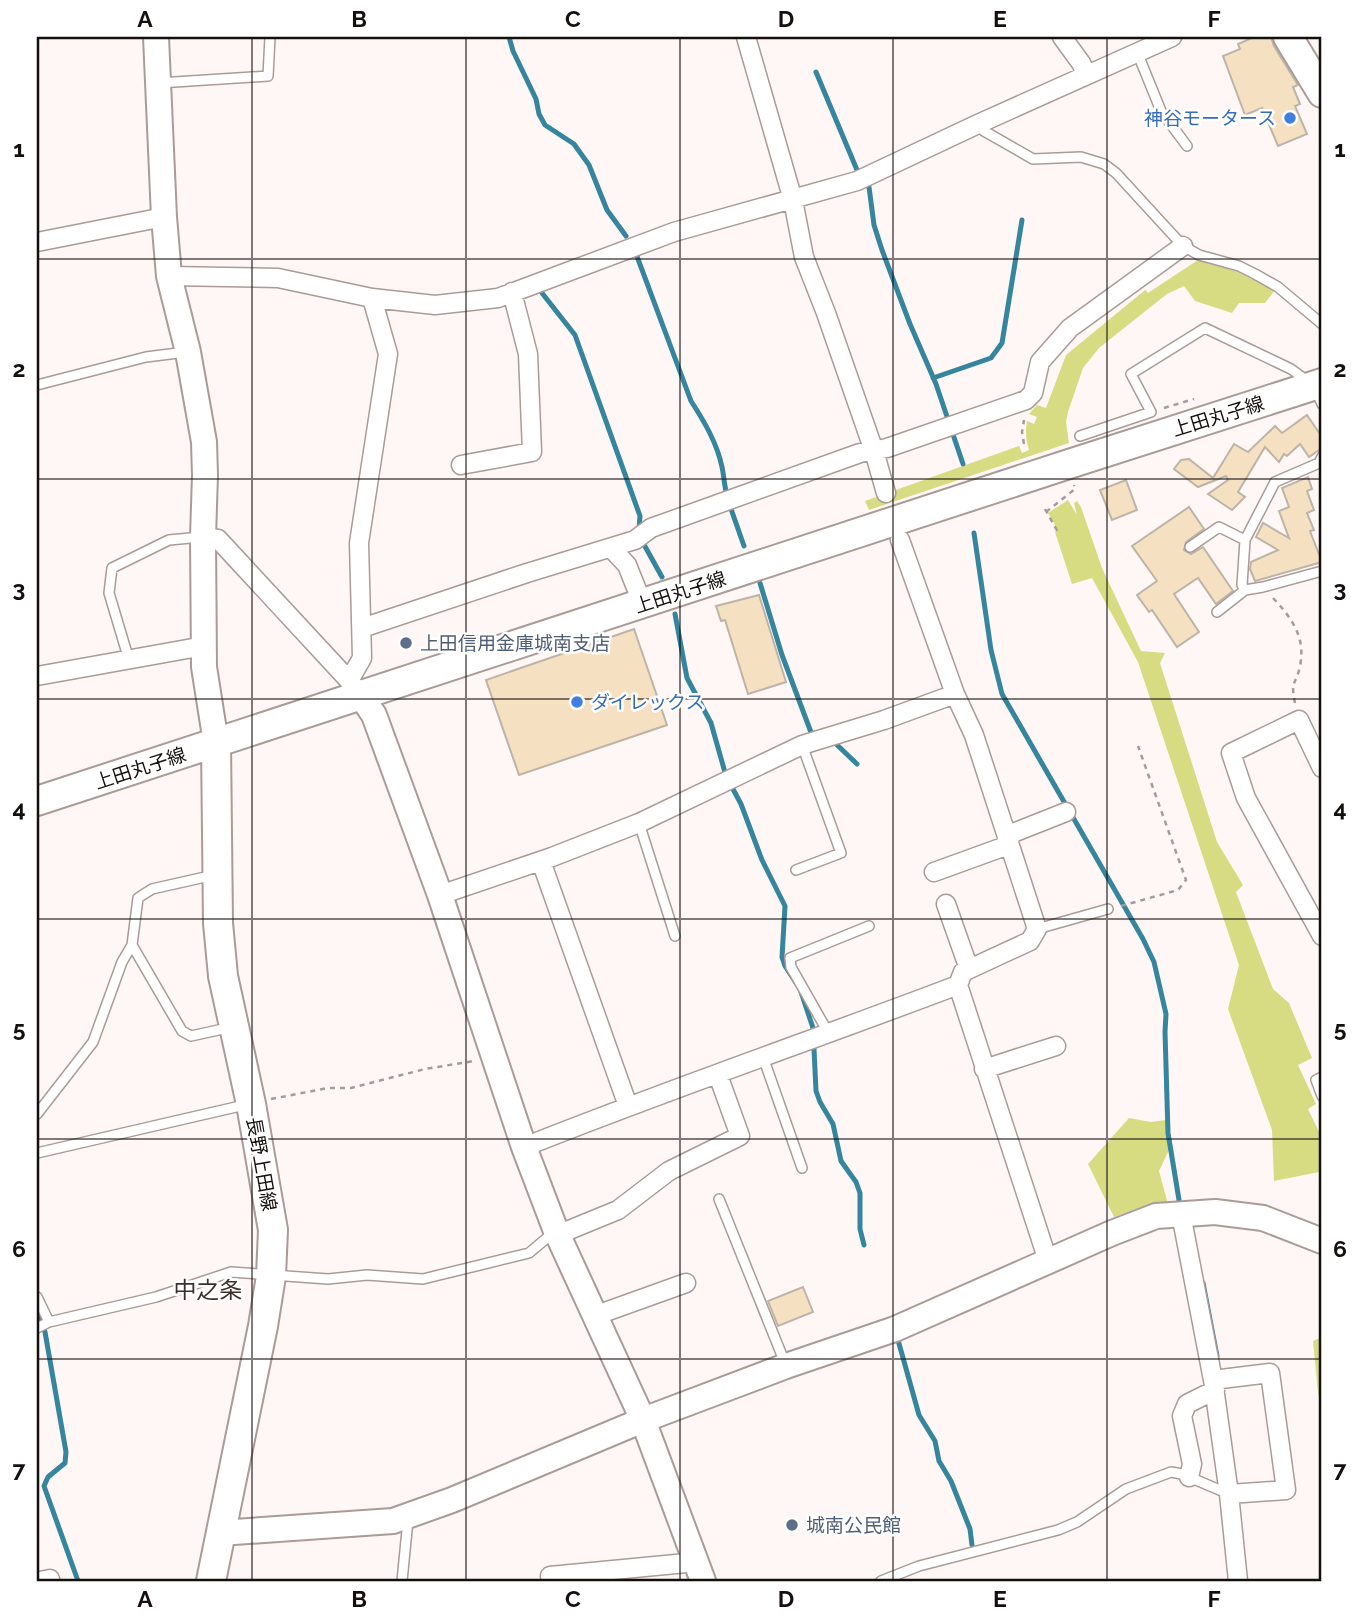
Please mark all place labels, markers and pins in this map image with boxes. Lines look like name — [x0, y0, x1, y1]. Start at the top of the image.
place label: 神谷モータース — [1144, 107, 1276, 129]
marker: 神谷モータース — [1282, 110, 1298, 126]
place label: 上田信用金庫城南支店 — [420, 632, 610, 654]
marker: 上田信用金庫城南支店 — [398, 635, 414, 651]
place label: ダイレックス — [591, 691, 704, 713]
marker: ダイレックス — [569, 694, 585, 710]
place label: 城南公民館 — [806, 1514, 901, 1536]
marker: 城南公民館 — [784, 1517, 800, 1533]

